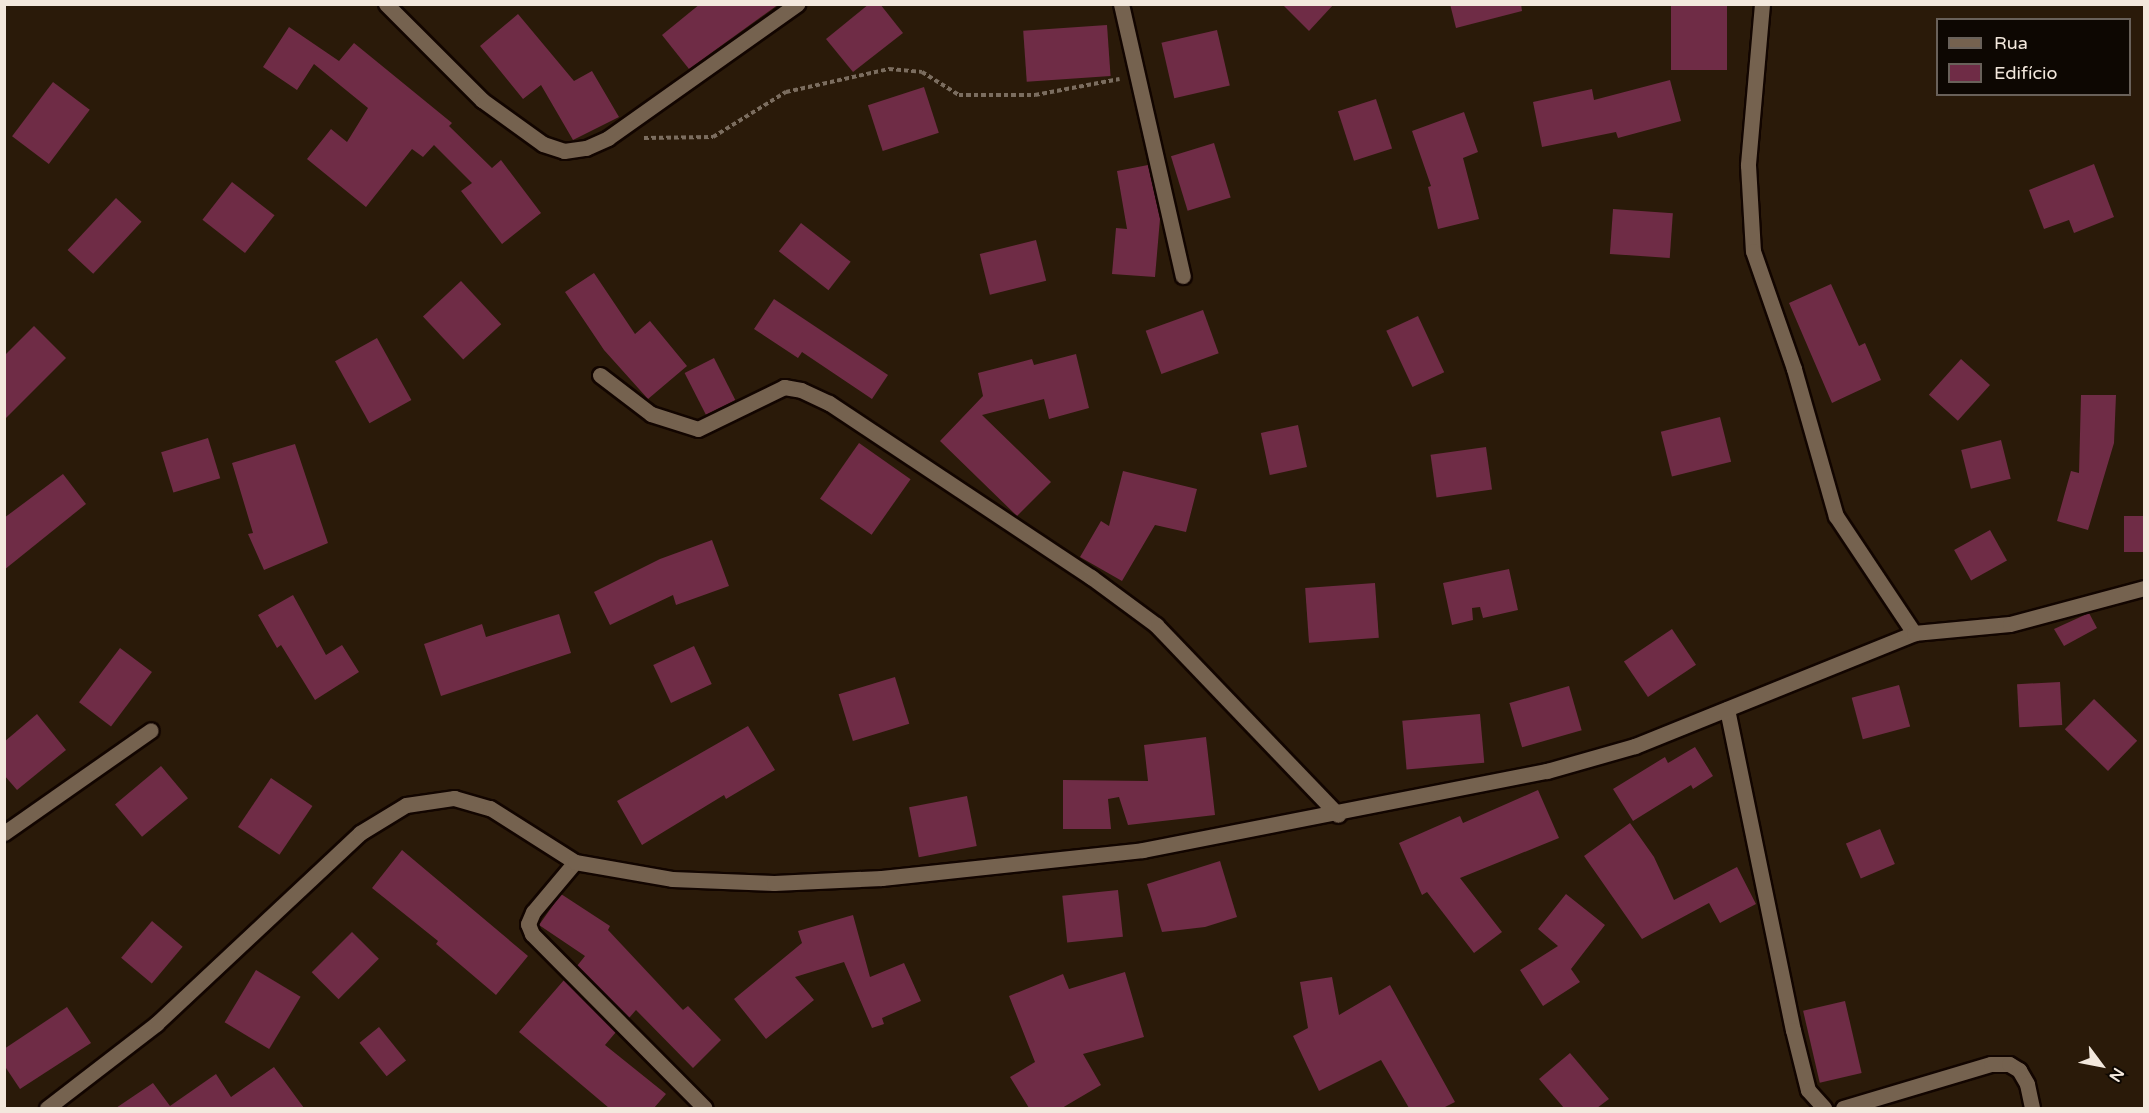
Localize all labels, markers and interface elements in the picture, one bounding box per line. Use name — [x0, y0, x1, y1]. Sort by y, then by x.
legend — [1936, 18, 2131, 96]
text: Rua — [1994, 32, 2028, 54]
text: Edifício — [1994, 62, 2057, 84]
north arrow — [2071, 1035, 2131, 1095]
text: N — [2104, 1064, 2128, 1085]

